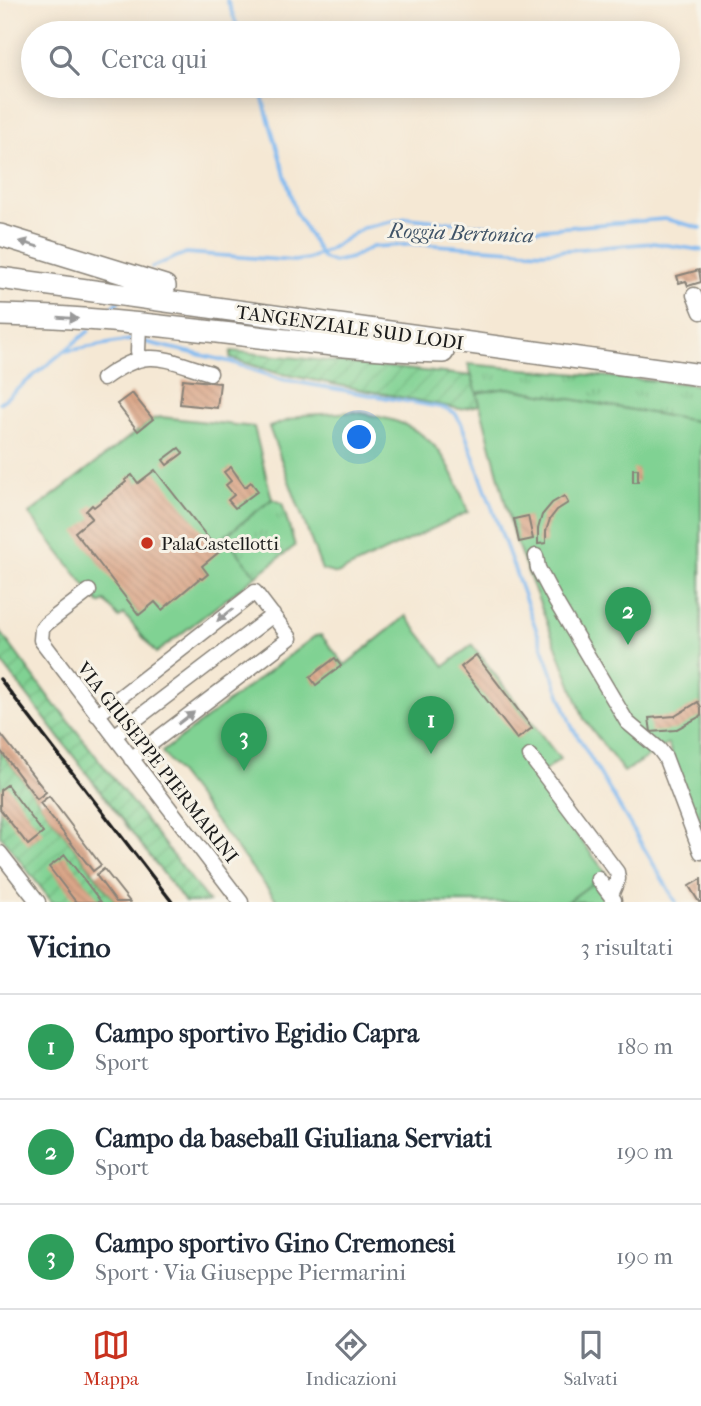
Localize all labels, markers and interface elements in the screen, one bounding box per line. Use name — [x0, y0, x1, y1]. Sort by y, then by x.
search box — [21, 21, 680, 98]
icon: search — [45, 41, 83, 79]
text: Cerca qui — [101, 44, 207, 75]
water label: Roggia Bertonica — [386, 218, 534, 248]
one-way arrow — [19, 239, 40, 249]
street label: TANGENZIALE SUD LODI — [235, 301, 465, 355]
one-way arrow — [57, 313, 79, 324]
your location — [342, 420, 376, 454]
place label: PalaCastellotti — [161, 533, 279, 555]
marker: PalaCastellotti — [139, 535, 155, 551]
pin: 2 — [605, 587, 651, 645]
one-way arrow — [217, 607, 235, 622]
street label: VIA GIUSEPPE PIERMARINI — [71, 657, 242, 867]
pin: 1 — [408, 696, 454, 754]
one-way arrow — [176, 710, 194, 725]
pin: 3 — [221, 713, 267, 771]
text: Vicino — [28, 930, 111, 965]
text: 3 risultati — [580, 934, 673, 961]
text: Campo sportivo Egidio Capra — [95, 1018, 419, 1049]
text: 1 — [47, 1033, 55, 1060]
text: 180 m — [616, 1033, 673, 1060]
text: Sport — [95, 1049, 149, 1076]
text: Campo da baseball Giuliana Serviati — [95, 1123, 492, 1154]
text: 2 — [45, 1138, 57, 1165]
text: 190 m — [616, 1138, 673, 1165]
text: Sport — [95, 1154, 149, 1181]
text: Campo sportivo Gino Cremonesi — [95, 1228, 455, 1259]
text: 3 — [46, 1243, 56, 1270]
text: 190 m — [616, 1243, 673, 1270]
text: Sport · Via Giuseppe Piermarini — [95, 1259, 406, 1286]
tab: Mappa — [83, 1326, 139, 1390]
tab: Indicazioni — [306, 1326, 397, 1390]
tab: Salvati — [564, 1326, 618, 1390]

